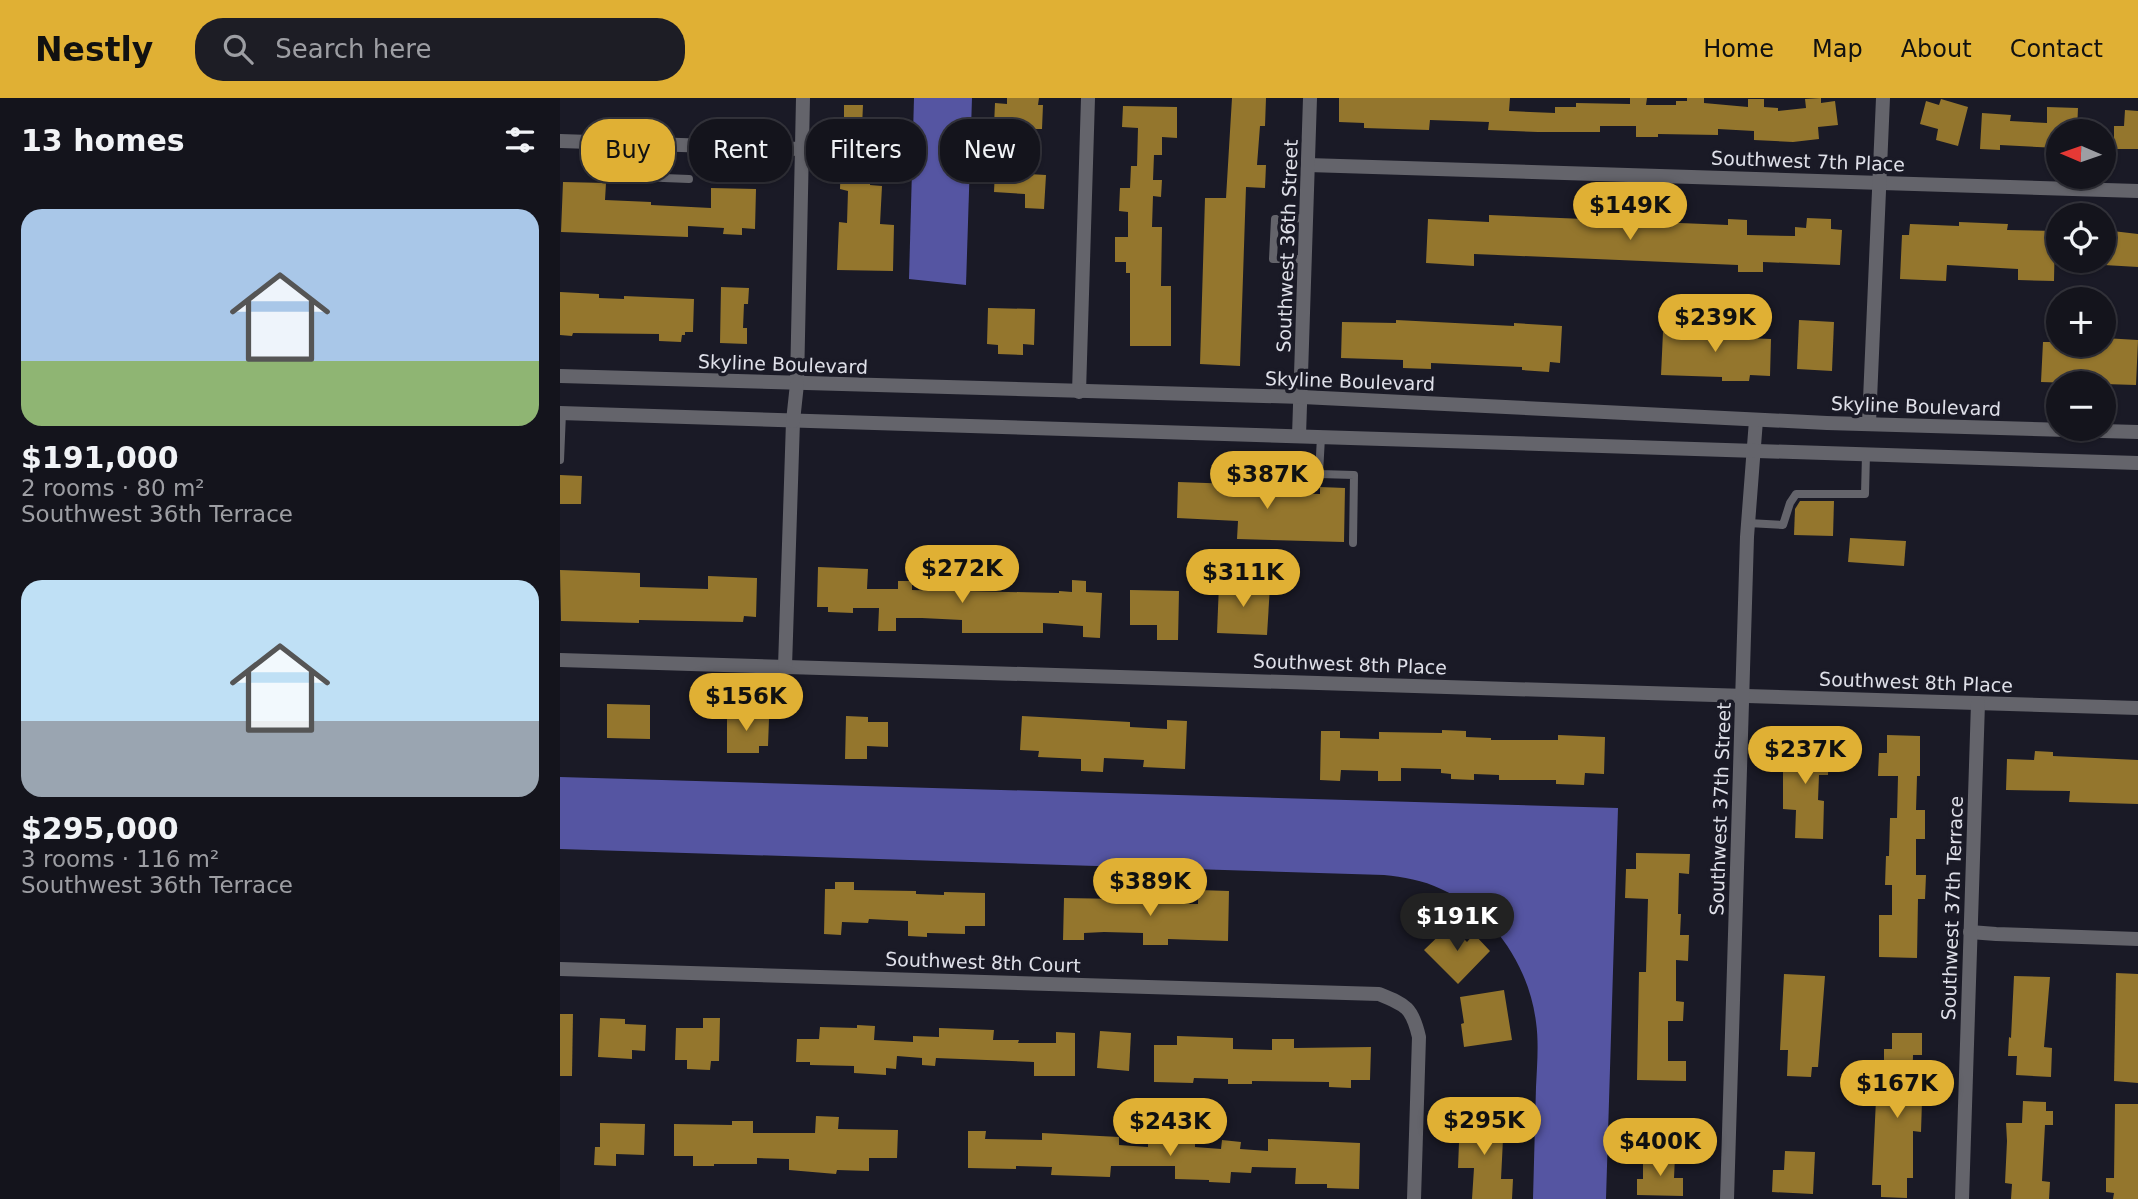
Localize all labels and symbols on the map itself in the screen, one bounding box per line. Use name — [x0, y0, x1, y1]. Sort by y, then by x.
north arrow — [2046, 119, 2116, 189]
street label: Southwest 36th Street — [1272, 139, 1302, 353]
street label: Southwest 7th Place — [1711, 147, 1905, 175]
pin: $149K — [1581, 183, 1679, 242]
pin: $239K — [1666, 294, 1764, 354]
street label: Skyline Boulevard — [698, 350, 868, 378]
street label: Skyline Boulevard — [1265, 367, 1435, 395]
street label: Skyline Boulevard — [1831, 392, 2001, 420]
pin: $387K — [1218, 452, 1316, 511]
pin: $272K — [913, 546, 1011, 605]
pin: $311K — [1194, 550, 1292, 609]
street label: Southwest 8th Place — [1253, 650, 1447, 678]
street label: Southwest 8th Place — [1819, 668, 2013, 696]
pin: $156K — [697, 674, 795, 733]
street label: Southwest 37th Street — [1705, 702, 1735, 916]
pin: $237K — [1756, 726, 1854, 786]
street label: Southwest 37th Terrace — [1937, 795, 1967, 1021]
pin: $389K — [1101, 858, 1199, 918]
pin: $191K — [1408, 894, 1506, 953]
street label: Southwest 8th Court — [885, 948, 1081, 976]
pin: $167K — [1848, 1060, 1946, 1120]
pin: $243K — [1121, 1098, 1219, 1158]
pin: $295K — [1435, 1098, 1533, 1157]
pin: $400K — [1611, 1118, 1709, 1178]

